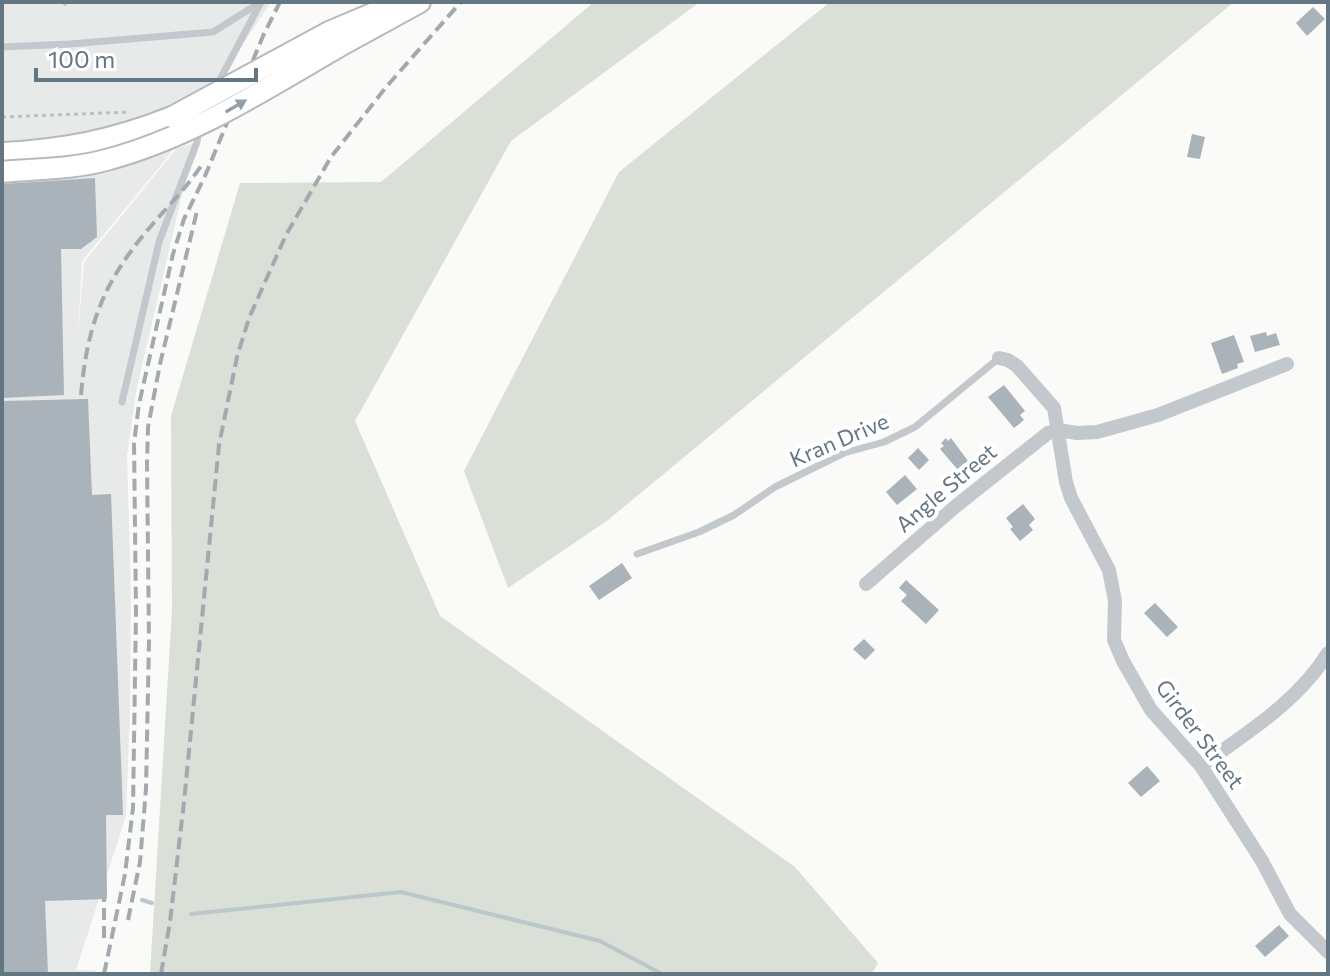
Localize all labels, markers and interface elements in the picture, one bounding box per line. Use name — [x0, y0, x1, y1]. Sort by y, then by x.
scale bar — [36, 32, 256, 82]
text: 100 m — [48, 44, 115, 73]
one-way arrow — [225, 99, 247, 113]
street label: Kran Drive — [785, 407, 892, 472]
street label: Angle Street — [890, 438, 1002, 538]
street label: Girder Street — [1151, 674, 1250, 794]

